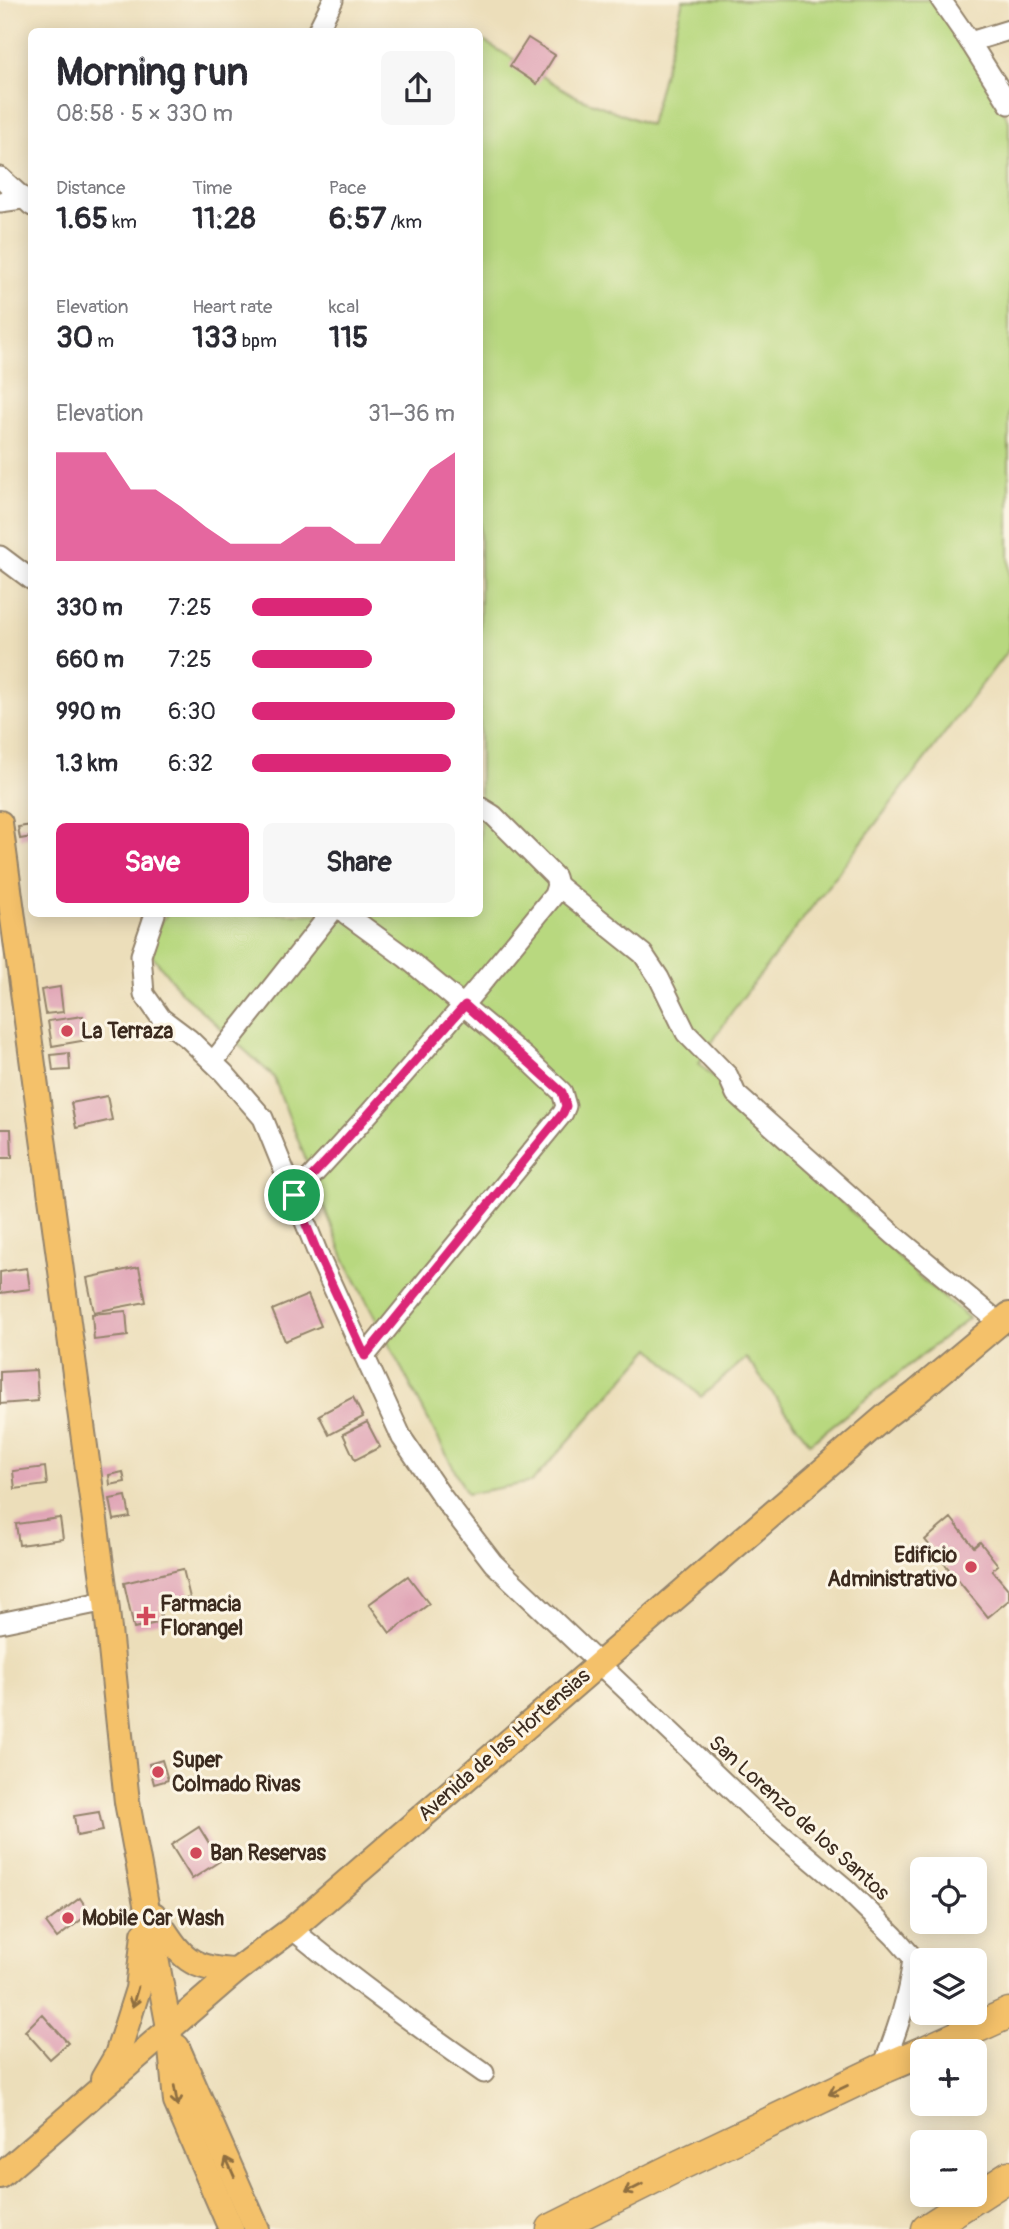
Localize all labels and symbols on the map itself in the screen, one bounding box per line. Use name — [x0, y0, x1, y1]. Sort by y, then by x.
place label: La Terraza — [81, 1018, 174, 1045]
marker: La Terraza — [59, 1023, 75, 1039]
pin — [264, 1165, 324, 1225]
place label: Edificio Administrativo — [827, 1542, 958, 1593]
marker: Edificio Administrativo — [963, 1559, 979, 1575]
place label: Farmacia Florangel — [160, 1591, 243, 1642]
marker: Farmacia Florangel — [138, 1608, 154, 1624]
street label: Avenida de las Hortensias — [412, 1662, 596, 1827]
street label: San Lorenzo de los Santos — [703, 1730, 896, 1907]
place label: Super Colmado Rivas — [172, 1747, 301, 1798]
marker: Super Colmado Rivas — [150, 1764, 166, 1780]
place label: Ban Reservas — [210, 1840, 326, 1867]
marker: Ban Reservas — [188, 1845, 204, 1861]
place label: Mobile Car Wash — [82, 1905, 224, 1932]
marker: Mobile Car Wash — [60, 1910, 76, 1926]
one-way arrow — [128, 1985, 141, 2008]
one-way arrow — [170, 2084, 183, 2107]
one-way arrow — [828, 2084, 849, 2097]
one-way arrow — [223, 2156, 236, 2178]
one-way arrow — [623, 2182, 644, 2196]

